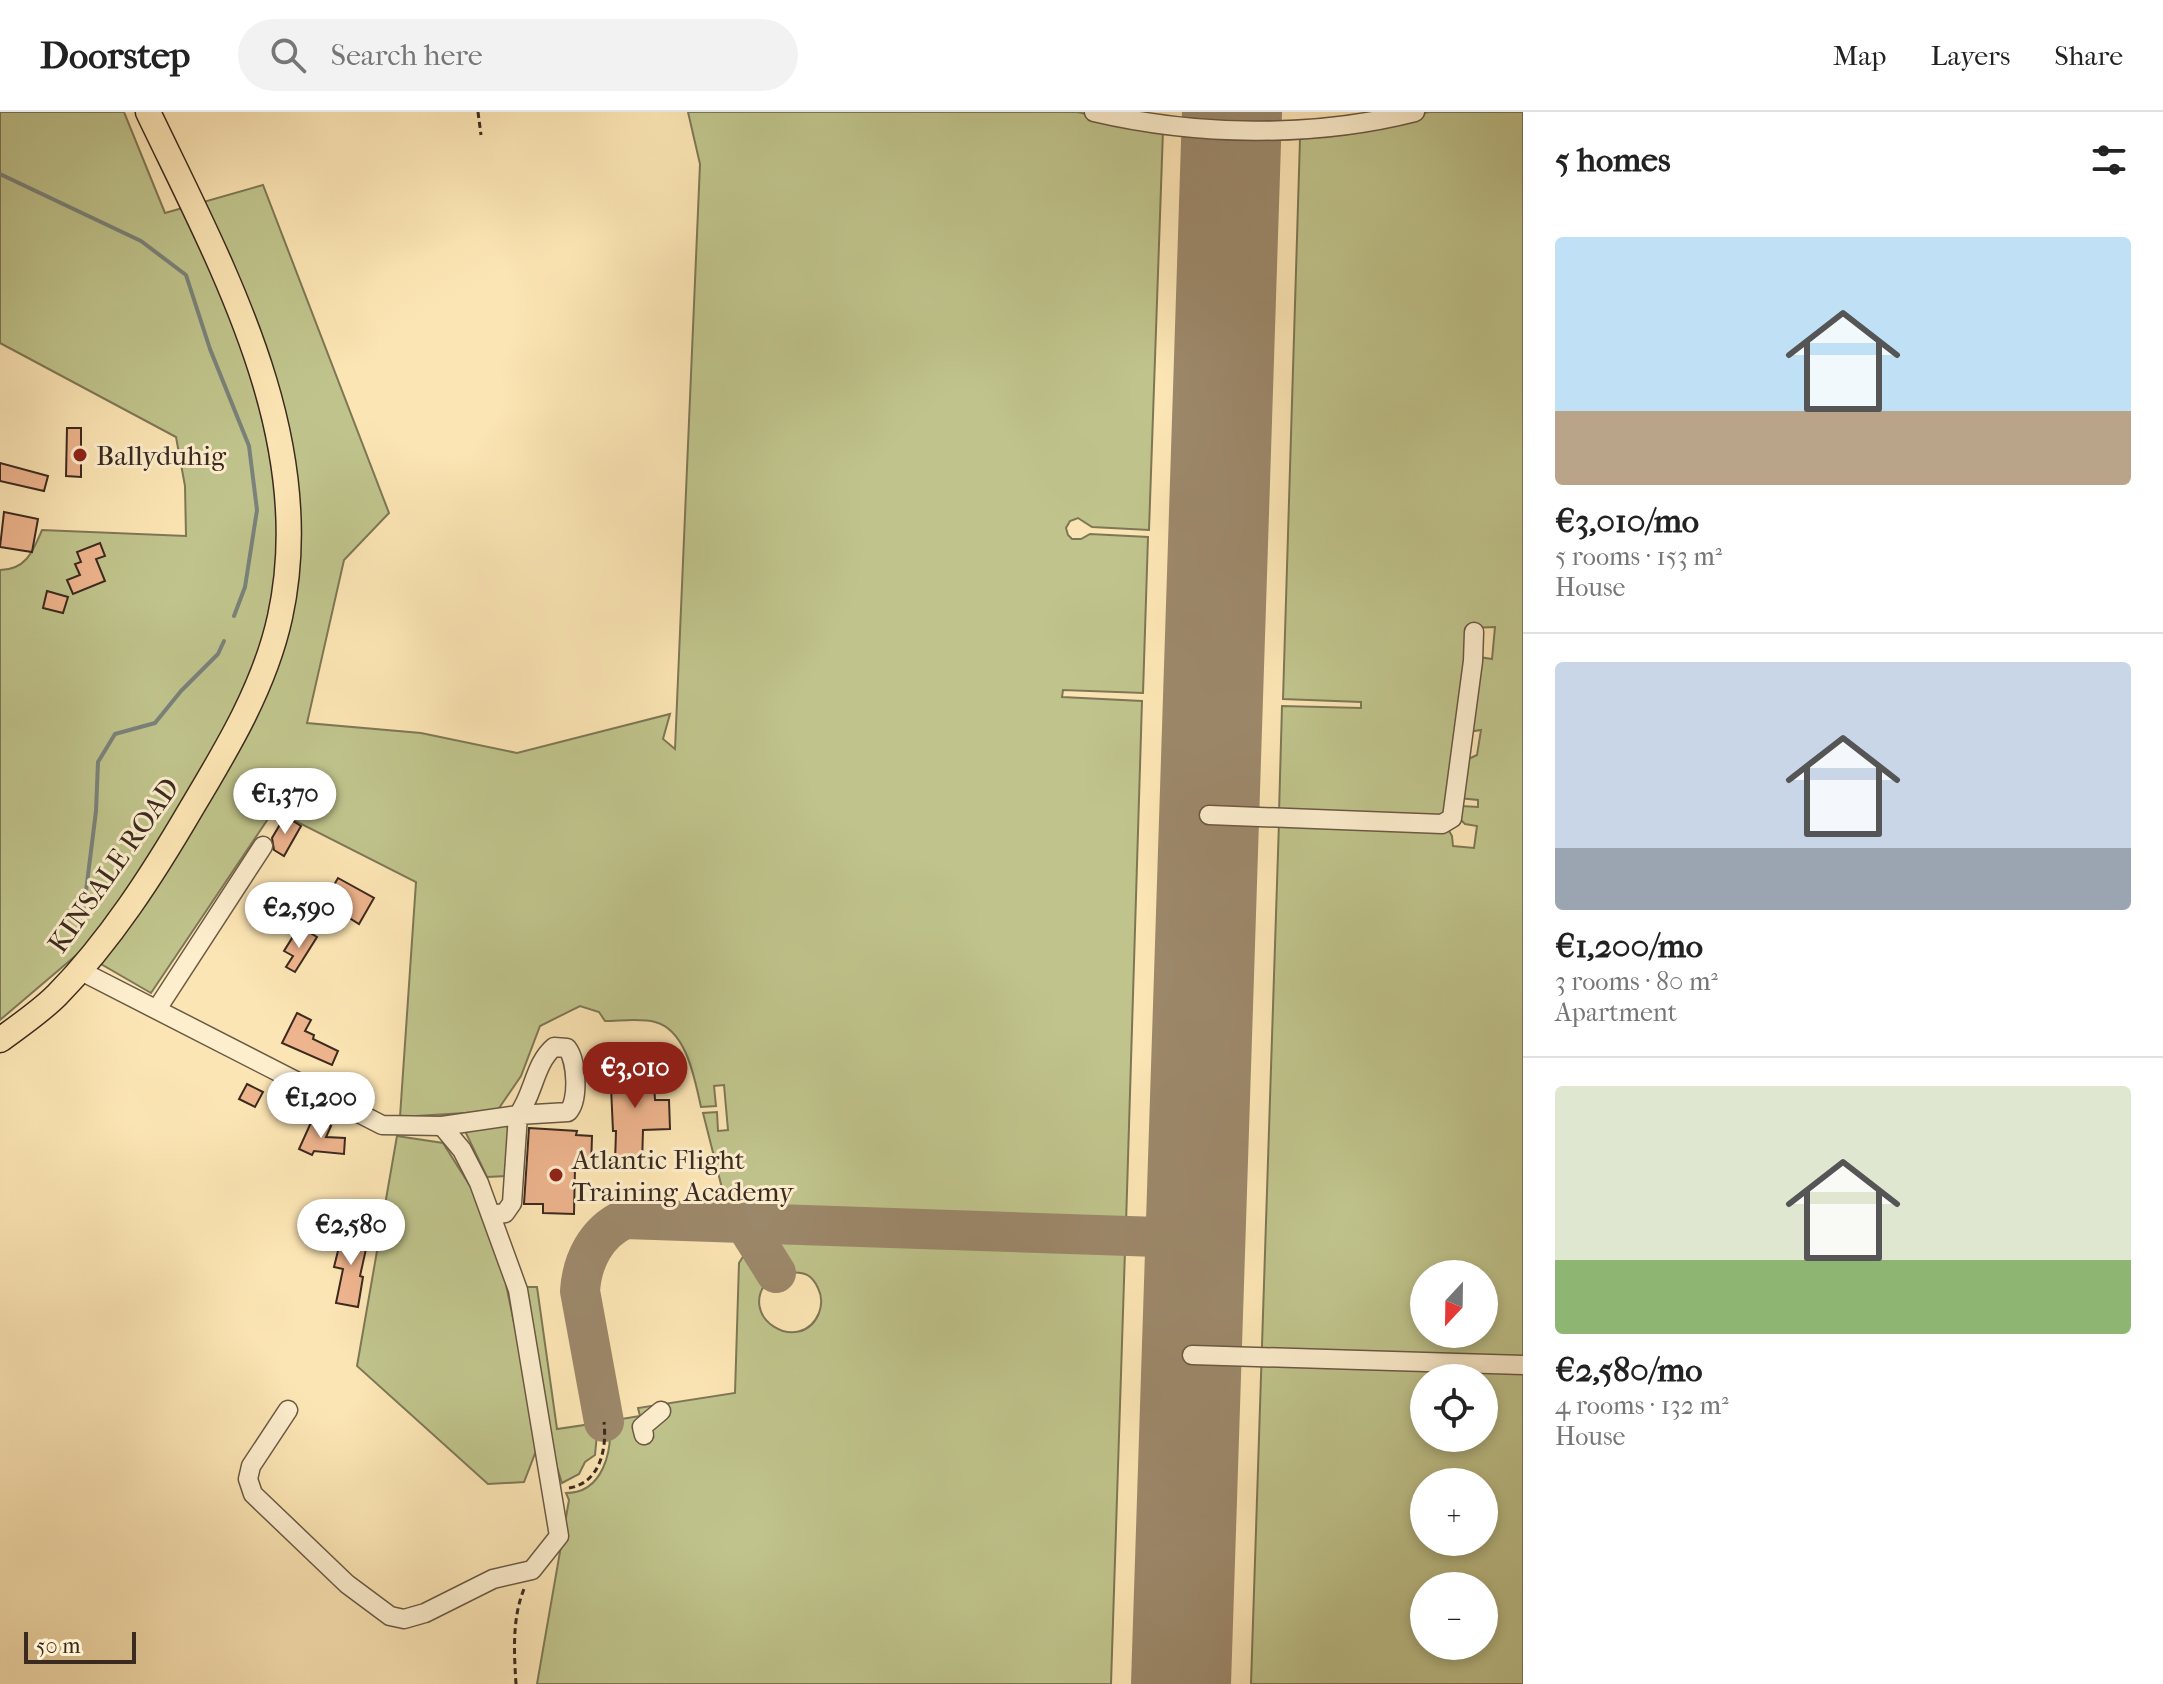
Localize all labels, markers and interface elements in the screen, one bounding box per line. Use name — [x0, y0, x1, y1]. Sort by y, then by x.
search box — [238, 19, 798, 91]
text: Doorstep — [40, 33, 190, 78]
icon: search — [266, 33, 310, 77]
text: Search here — [330, 38, 483, 73]
text: Map — [1833, 39, 1886, 72]
text: Layers — [1930, 39, 2010, 72]
text: Share — [2054, 39, 2123, 72]
icon: filters — [2087, 138, 2131, 182]
text: 5 homes — [1555, 140, 1670, 180]
icon: home — [1771, 289, 1915, 433]
place label: Ballyduhig — [96, 439, 227, 472]
marker: Ballyduhig — [71, 446, 89, 464]
text: €3,010/mo — [1555, 501, 1699, 541]
text: 5 rooms · 153 m² — [1555, 541, 1722, 572]
text: House — [1555, 572, 1625, 603]
icon: home — [1771, 714, 1915, 858]
pin: €1,370 — [220, 768, 350, 836]
street label: KINSALE ROAD — [41, 772, 186, 959]
text: €1,370 — [251, 778, 319, 809]
pin: €2,590 — [234, 882, 364, 950]
text: €2,590 — [263, 892, 335, 923]
text: €1,200/mo — [1555, 926, 1703, 966]
text: 3 rooms · 80 m² — [1555, 966, 1718, 997]
text: Apartment — [1555, 997, 1677, 1028]
pin: €3,010 — [570, 1042, 700, 1110]
text: €3,010 — [600, 1052, 670, 1083]
pin: €1,200 — [256, 1072, 386, 1140]
text: €1,200 — [285, 1082, 357, 1113]
icon: home — [1771, 1138, 1915, 1282]
place label: Atlantic Flight Training Academy — [571, 1143, 795, 1208]
marker: Atlantic Flight Training Academy — [547, 1166, 565, 1184]
pin: €2,580 — [286, 1199, 416, 1267]
text: €2,580 — [315, 1209, 387, 1240]
north arrow — [1410, 1260, 1498, 1348]
map controls — [1410, 1260, 1498, 1660]
text: €2,580/mo — [1555, 1350, 1703, 1390]
button: locate — [1410, 1364, 1498, 1452]
text: 4 rooms · 132 m² — [1555, 1390, 1729, 1421]
text: House — [1555, 1421, 1625, 1452]
button: + — [1410, 1468, 1498, 1556]
button: − — [1410, 1572, 1498, 1660]
scale bar — [24, 1628, 136, 1664]
text: 50 m — [36, 1633, 81, 1659]

